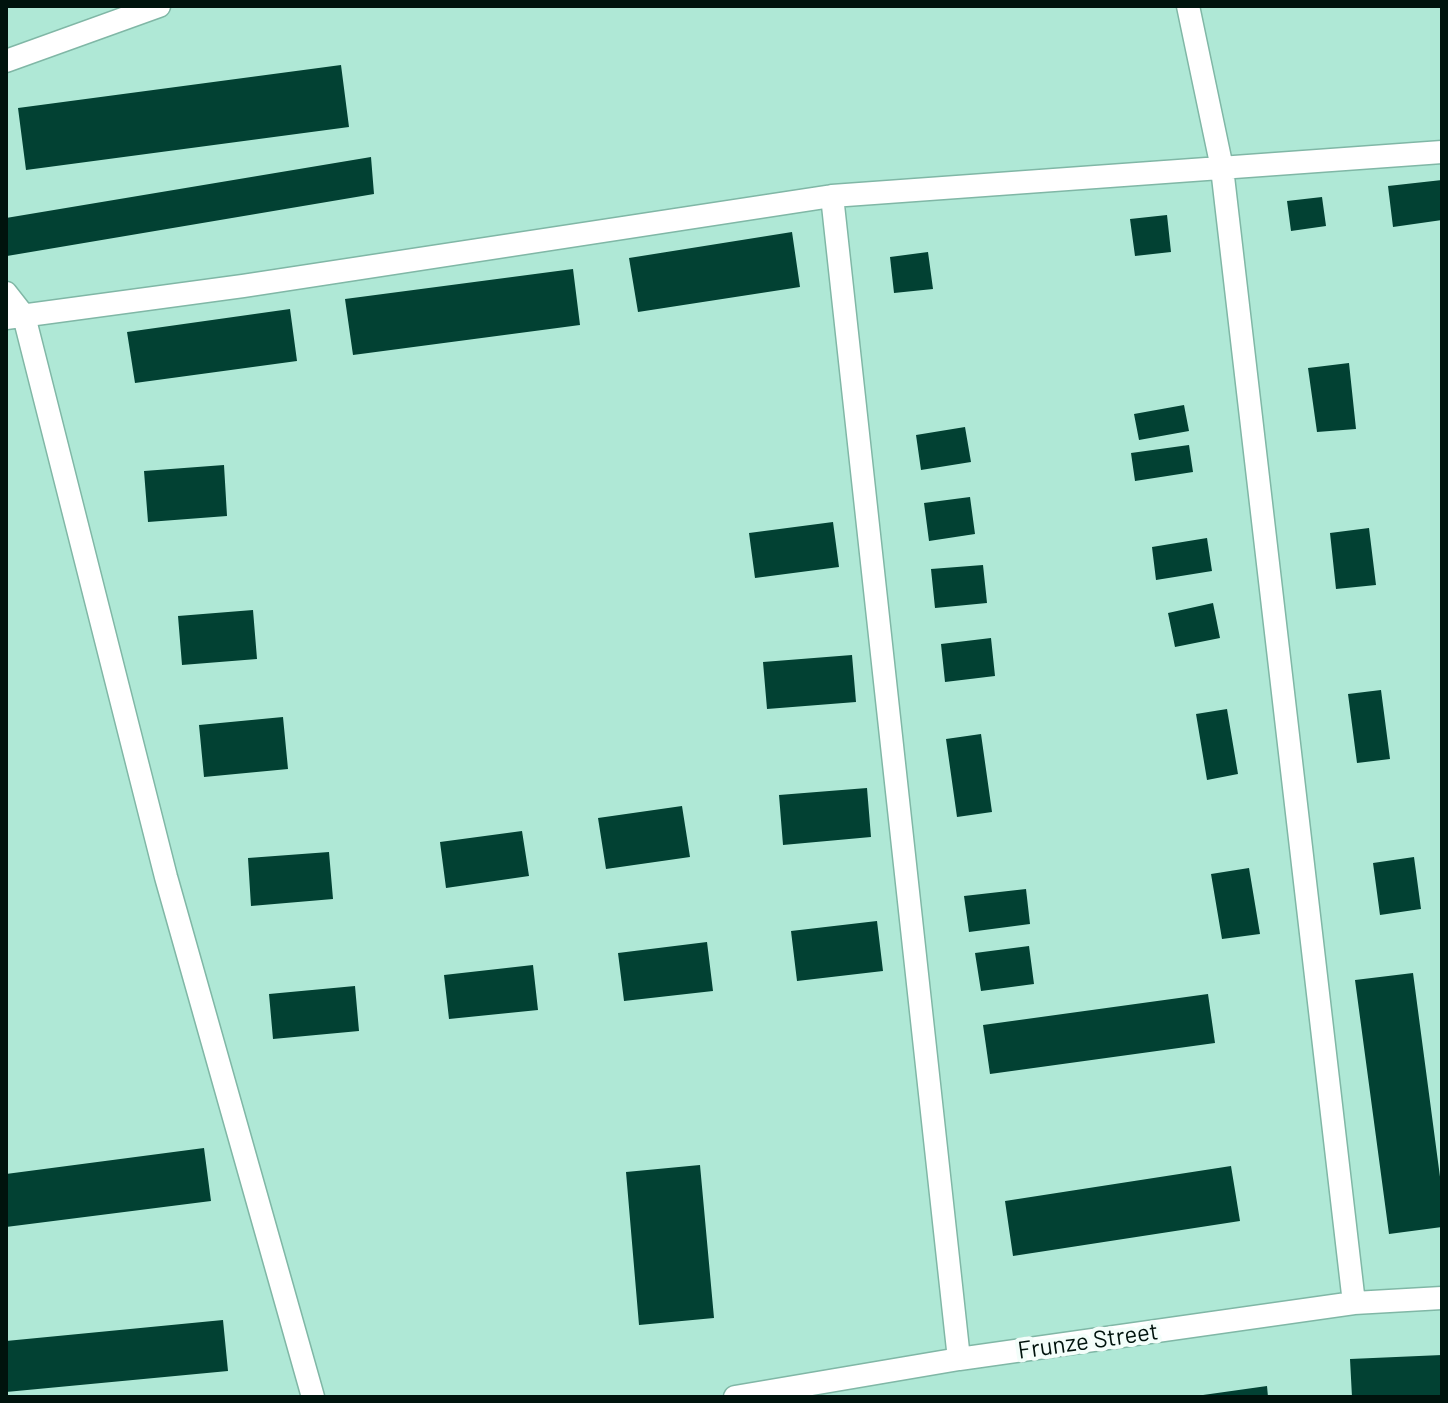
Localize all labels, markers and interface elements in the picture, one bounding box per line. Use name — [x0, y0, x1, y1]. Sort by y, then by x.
street label: Frunze Street — [1016, 1317, 1160, 1365]

